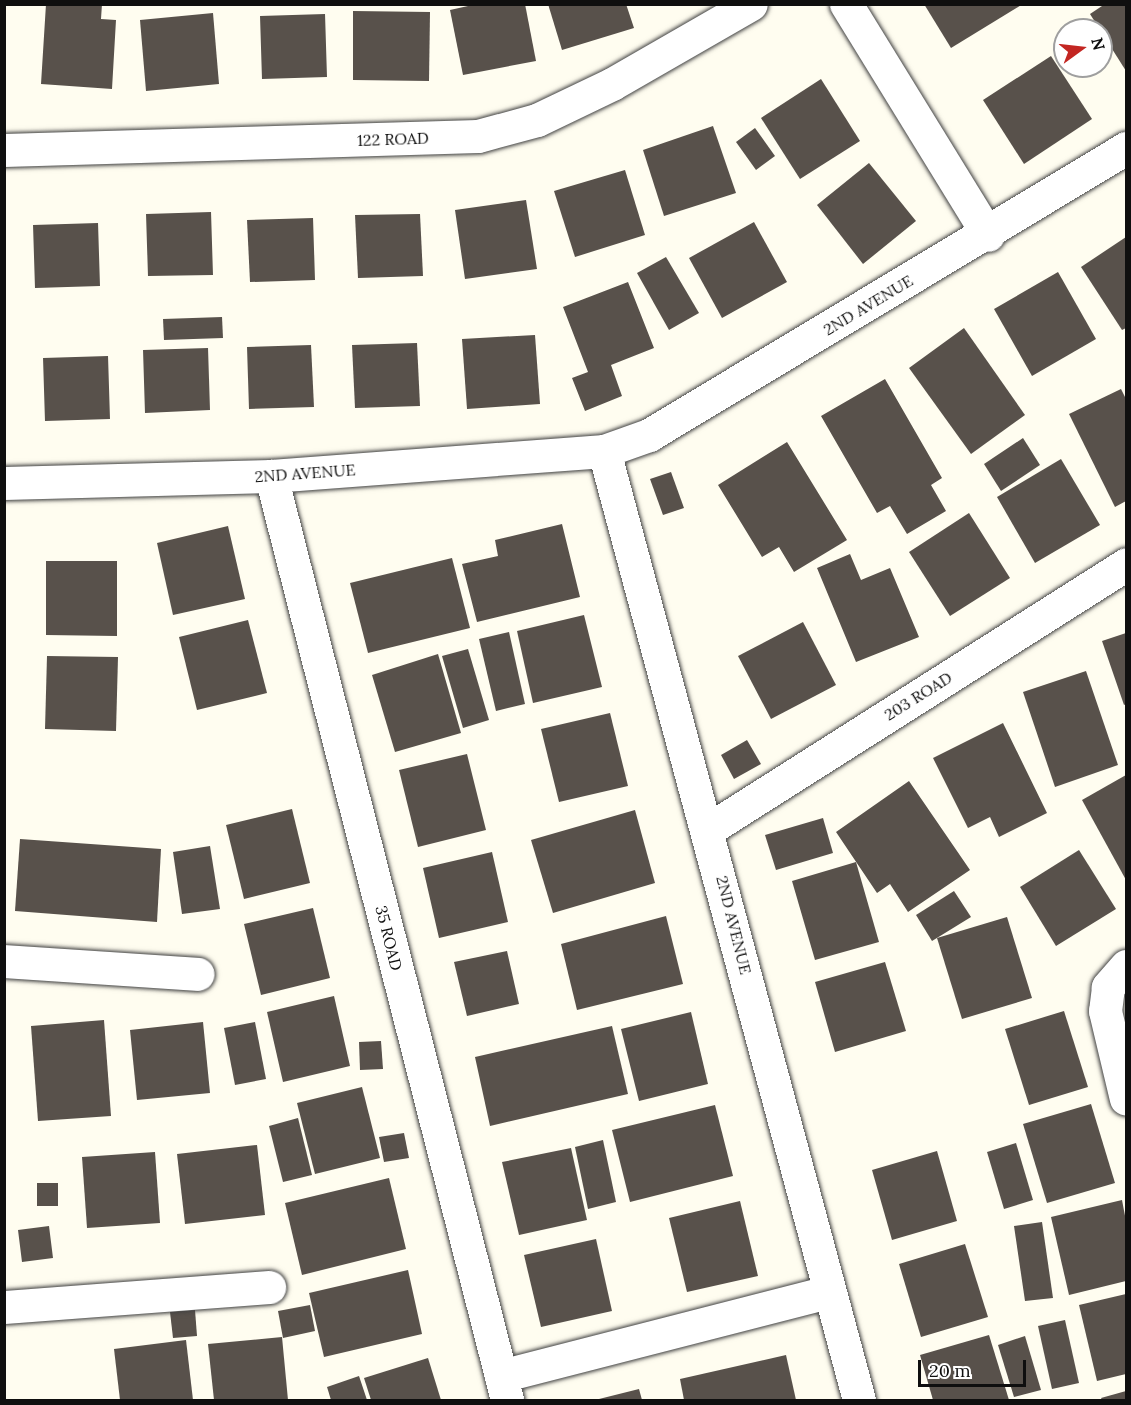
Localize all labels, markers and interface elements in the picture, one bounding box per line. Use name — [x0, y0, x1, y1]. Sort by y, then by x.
north arrow — [1053, 18, 1113, 78]
text: N — [1087, 35, 1110, 52]
street label: 122 ROAD — [357, 128, 429, 150]
street label: 2ND AVENUE — [820, 271, 916, 339]
street label: 2ND AVENUE — [254, 460, 356, 486]
street label: 203 ROAD — [881, 668, 955, 724]
street label: 2ND AVENUE — [712, 874, 756, 976]
street label: 35 ROAD — [372, 904, 406, 972]
scale bar — [921, 1348, 1029, 1386]
text: 20 m — [929, 1359, 971, 1382]

